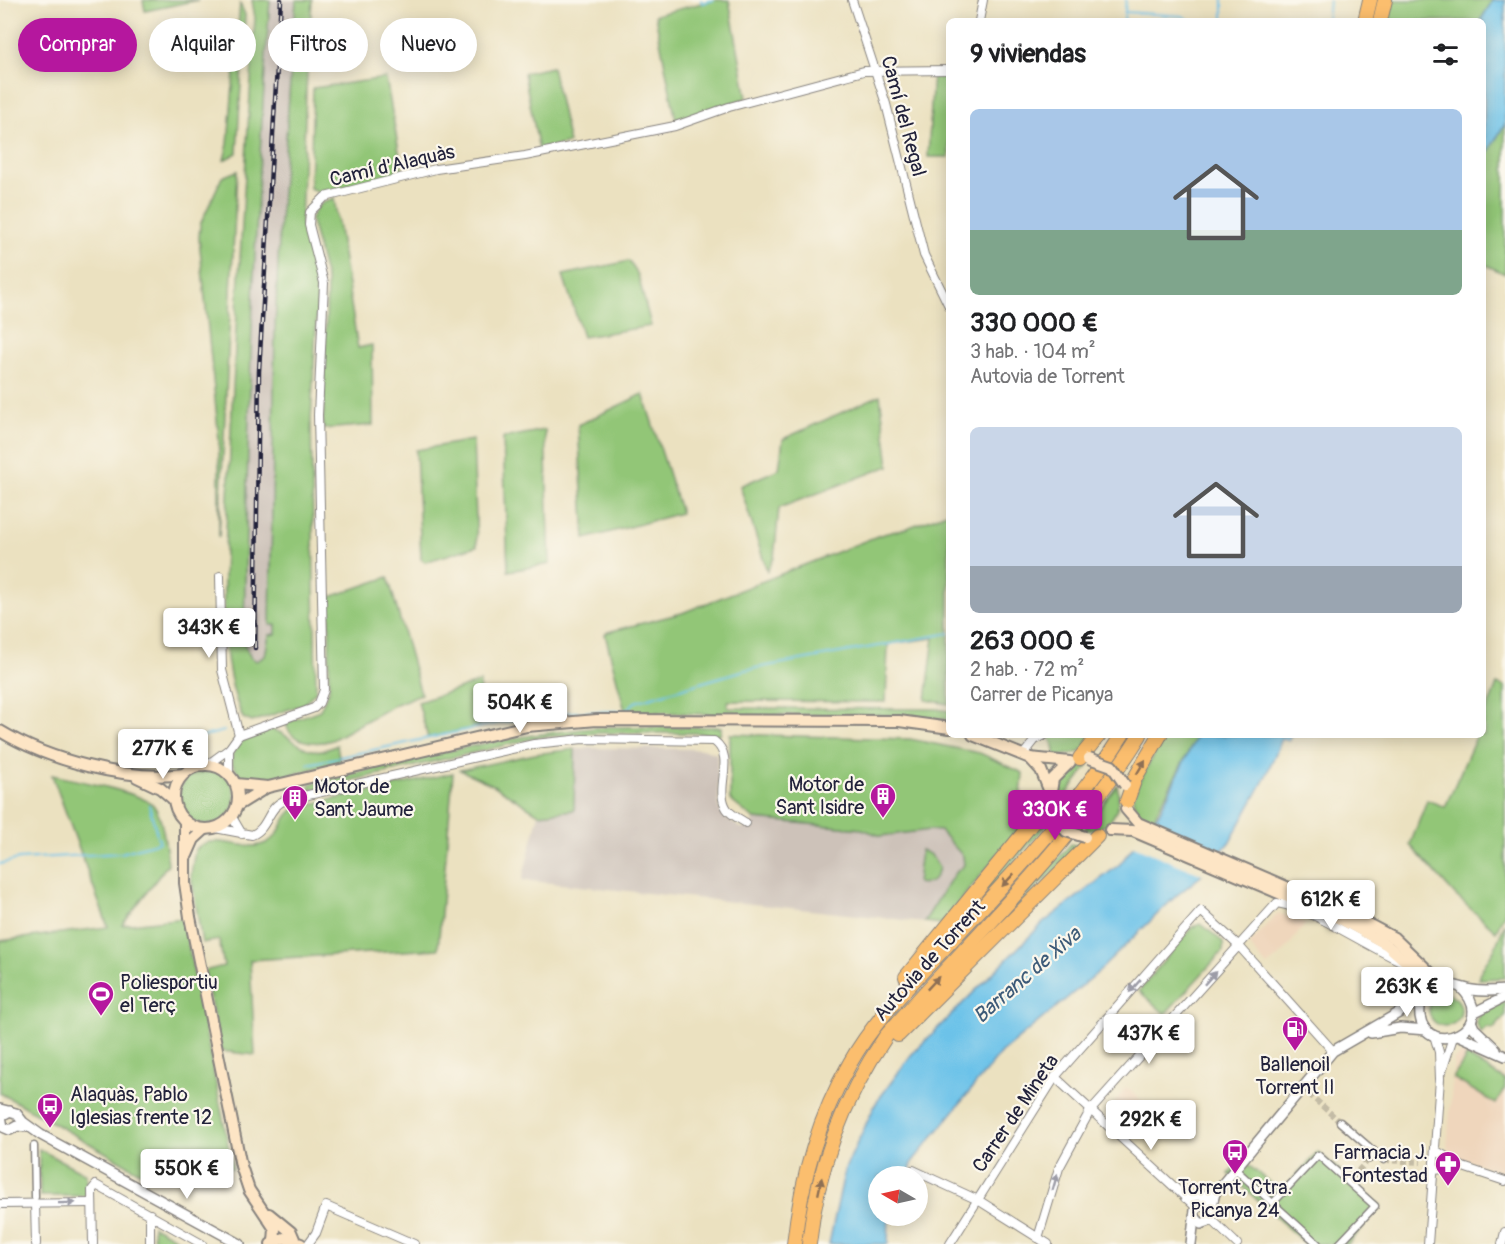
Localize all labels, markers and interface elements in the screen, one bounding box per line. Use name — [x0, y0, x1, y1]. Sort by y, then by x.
chip: Comprar — [18, 18, 137, 72]
chip: Alquilar — [149, 18, 256, 72]
chip: Filtros — [268, 18, 368, 72]
chip: Nuevo — [380, 18, 477, 72]
text: 9 viviendas — [970, 38, 1086, 70]
icon: filters — [1429, 38, 1462, 71]
street label: Camí del Regal — [875, 53, 932, 179]
street label: Camí d'Alaquàs — [327, 139, 457, 192]
icon: home — [1162, 148, 1270, 256]
text: 330 000 € — [970, 307, 1099, 339]
text: 3 hab. · 104 m² — [970, 339, 1096, 364]
text: Autovia de Torrent — [970, 364, 1125, 389]
icon: home — [1162, 466, 1270, 574]
pin: 343K € — [160, 608, 258, 659]
text: 343K € — [177, 615, 241, 640]
text: 263 000 € — [970, 625, 1096, 657]
text: 2 hab. · 72 m² — [970, 657, 1084, 682]
text: Carrer de Picanya — [970, 682, 1113, 707]
pin: 504K € — [471, 683, 569, 734]
text: 504K € — [487, 690, 553, 715]
pin: 277K € — [114, 729, 212, 780]
text: 277K € — [132, 736, 194, 761]
one-way arrow — [1136, 759, 1147, 775]
place label: Motor de Sant Isidre — [776, 772, 864, 820]
place label: Motor de Sant Jaume — [314, 774, 414, 822]
building icon: Motor de Sant Isidre — [868, 781, 898, 819]
building icon: Motor de Sant Jaume — [280, 783, 310, 821]
pin: 330K € — [1006, 790, 1104, 841]
text: 330K € — [1022, 797, 1088, 822]
one-way arrow — [1001, 872, 1015, 887]
pin: 612K € — [1282, 880, 1380, 931]
text: 612K € — [1301, 887, 1361, 912]
street label: Autovia de Torrent — [868, 894, 991, 1026]
water label: Barranc de Xiva — [968, 920, 1088, 1029]
pin: 263K € — [1358, 967, 1456, 1018]
place label: Poliesportiu el Terç — [120, 970, 218, 1018]
one-way arrow — [1203, 971, 1217, 986]
text: 263K € — [1375, 974, 1439, 999]
one-way arrow — [926, 976, 939, 991]
one-way arrow — [1129, 978, 1142, 993]
sports icon: Poliesportiu el Terç — [86, 979, 116, 1017]
pin: 437K € — [1100, 1014, 1198, 1065]
fuel station icon: Ballenoil Torrent II — [1280, 1014, 1310, 1052]
text: 437K € — [1118, 1021, 1180, 1046]
street label: Carrer de Mineta — [967, 1049, 1064, 1177]
place label: Ballenoil Torrent II — [1255, 1052, 1335, 1100]
place label: Alaquàs, Pablo Iglesias frente 12 — [70, 1082, 212, 1130]
bus stop icon: Alaquàs, Pablo Iglesias frente 12 — [35, 1091, 65, 1129]
pin: 292K € — [1102, 1100, 1200, 1151]
text: 292K € — [1120, 1107, 1182, 1132]
bus stop icon: Torrent, Ctra. Picanya 24 — [1220, 1137, 1250, 1175]
place label: Farmacia J. Fontestad — [1333, 1140, 1428, 1188]
pin: 550K € — [138, 1149, 236, 1200]
pharmacy icon: Farmacia J. Fontestad — [1433, 1149, 1463, 1187]
text: 550K € — [155, 1156, 219, 1181]
north arrow — [868, 1166, 928, 1226]
map controls — [868, 1166, 928, 1226]
one-way arrow — [1051, 1173, 1060, 1191]
place label: Torrent, Ctra. Picanya 24 — [1178, 1175, 1292, 1223]
one-way arrow — [816, 1177, 825, 1196]
one-way arrow — [58, 1198, 77, 1208]

